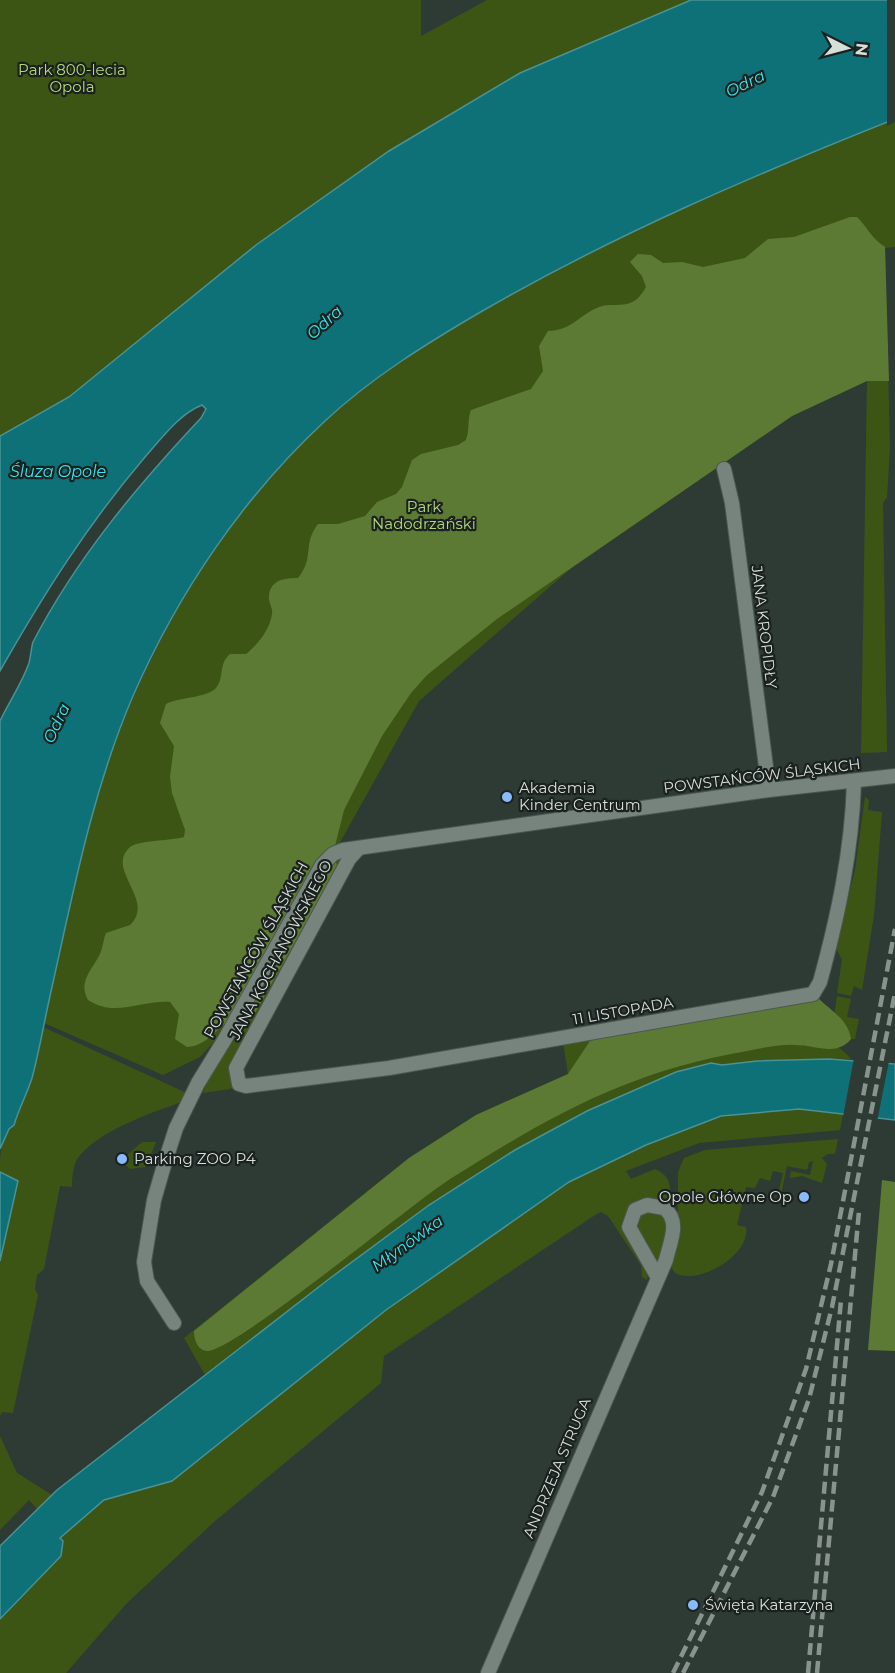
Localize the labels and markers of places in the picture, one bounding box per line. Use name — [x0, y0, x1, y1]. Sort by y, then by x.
place label: Akademia Kinder Centrum — [519, 778, 641, 814]
marker: Akademia Kinder Centrum — [500, 790, 514, 804]
place label: Parking ZOO P4 — [134, 1149, 256, 1168]
marker: Parking ZOO P4 — [115, 1152, 129, 1166]
place label: Opole Główne Op — [659, 1187, 792, 1206]
marker: Opole Główne Op — [797, 1190, 811, 1204]
place label: Święta Katarzyna — [705, 1595, 833, 1614]
marker: Święta Katarzyna — [686, 1598, 700, 1612]

